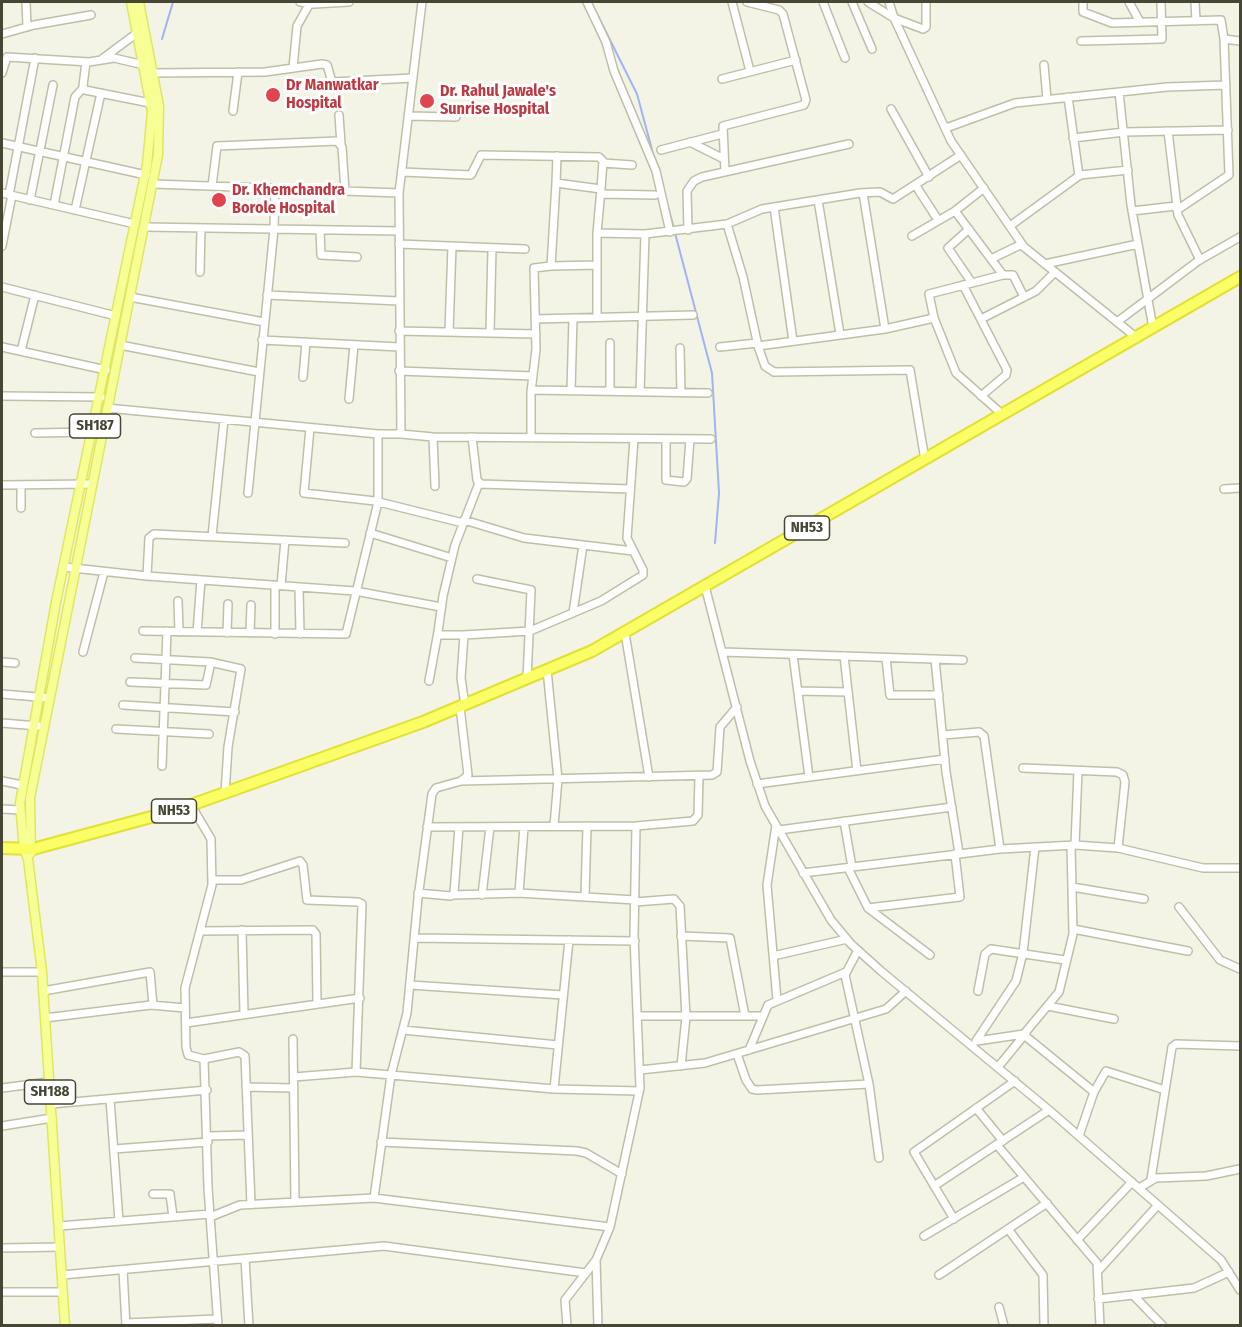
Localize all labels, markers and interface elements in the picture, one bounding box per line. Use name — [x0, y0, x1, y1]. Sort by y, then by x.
place label: Dr Manwatkar Hospital — [286, 76, 379, 114]
place label: Dr. Rahul Jawale's Sunrise Hospital — [440, 82, 556, 120]
marker: Dr Manwatkar Hospital — [264, 86, 282, 104]
marker: Dr. Rahul Jawale's Sunrise Hospital — [418, 92, 436, 110]
place label: Dr. Khemchandra Borole Hospital — [232, 181, 345, 219]
marker: Dr. Khemchandra Borole Hospital — [210, 191, 228, 209]
road number: SH187 — [70, 414, 121, 438]
road number: NH53 — [784, 516, 830, 540]
road number: NH53 — [152, 799, 196, 823]
road number: SH188 — [25, 1080, 76, 1104]

